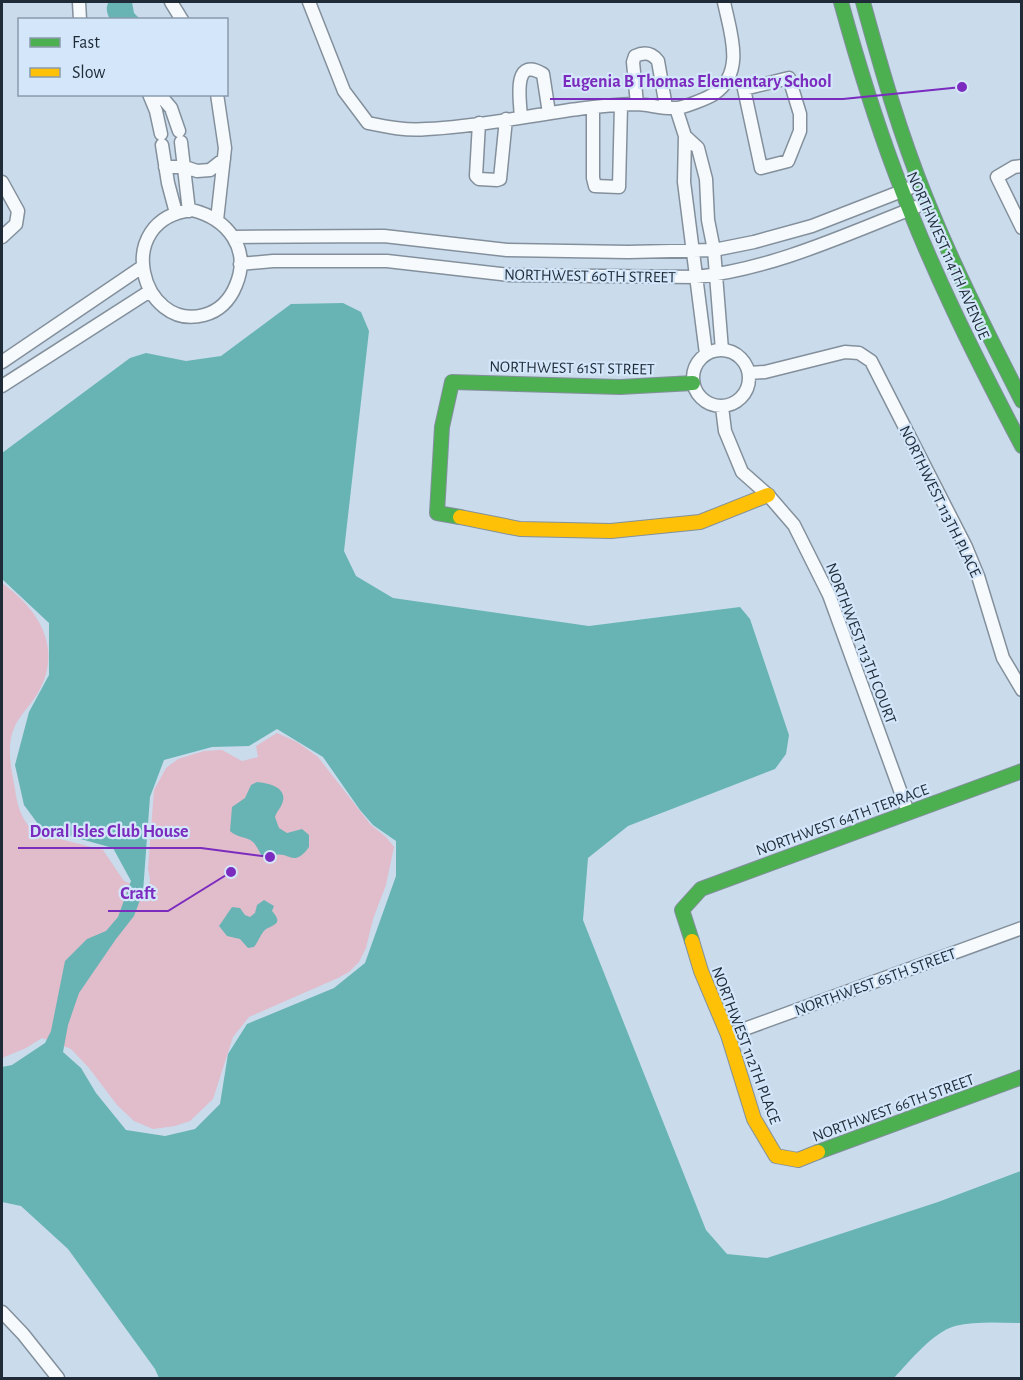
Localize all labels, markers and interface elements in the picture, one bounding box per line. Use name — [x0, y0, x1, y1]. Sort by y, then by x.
legend — [18, 18, 228, 96]
text: Fast — [72, 34, 100, 52]
callout: Eugenia B Thomas Elementary School — [550, 63, 843, 99]
text: Slow — [72, 64, 105, 82]
text: Eugenia B Thomas Elementary School — [562, 73, 832, 91]
street label: NORTHWEST 114TH AVENUE — [904, 169, 992, 342]
street label: NORTHWEST 60TH STREET — [504, 266, 676, 286]
street label: NORTHWEST 61ST STREET — [489, 359, 655, 377]
street label: NORTHWEST 113TH PLACE — [896, 423, 984, 580]
street label: NORTHWEST 113TH COURT — [823, 561, 899, 726]
street label: NORTHWEST 64TH TERRACE — [754, 781, 931, 859]
callout: Doral Isles Club House — [18, 812, 201, 848]
text: Doral Isles Club House — [29, 823, 189, 841]
callout: Craft — [108, 875, 168, 911]
text: Craft — [120, 885, 156, 903]
street label: NORTHWEST 65TH STREET — [793, 945, 958, 1019]
street label: NORTHWEST 112TH PLACE — [709, 964, 784, 1127]
street label: NORTHWEST 66TH STREET — [810, 1071, 977, 1145]

